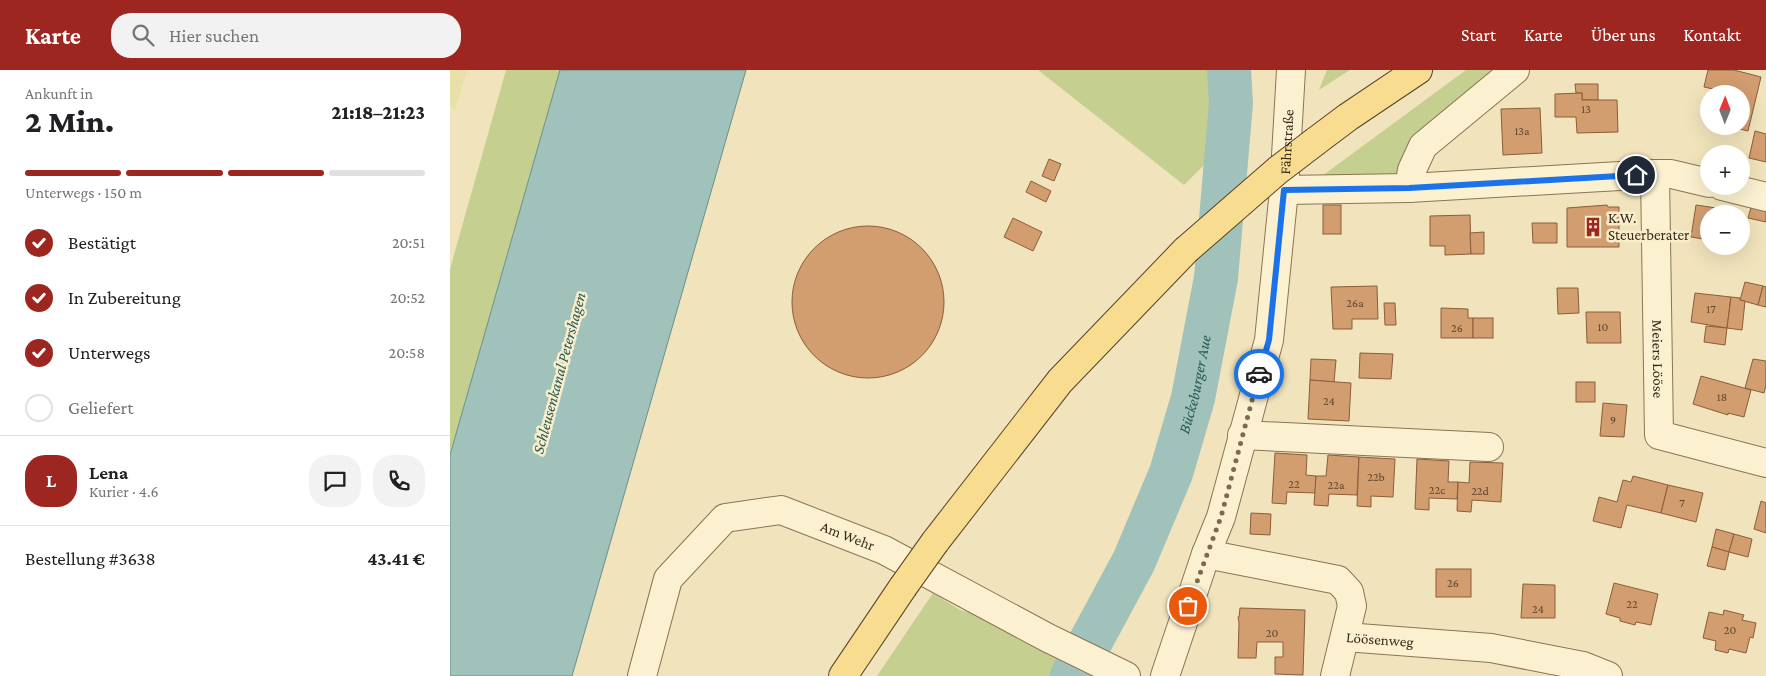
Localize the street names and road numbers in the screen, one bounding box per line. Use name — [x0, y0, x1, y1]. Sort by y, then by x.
street label: Fährstraße — [1277, 108, 1297, 175]
street label: Meiers Lööse — [1649, 320, 1666, 399]
street label: Am Wehr — [818, 518, 878, 554]
street label: Löösenweg — [1346, 629, 1414, 651]

